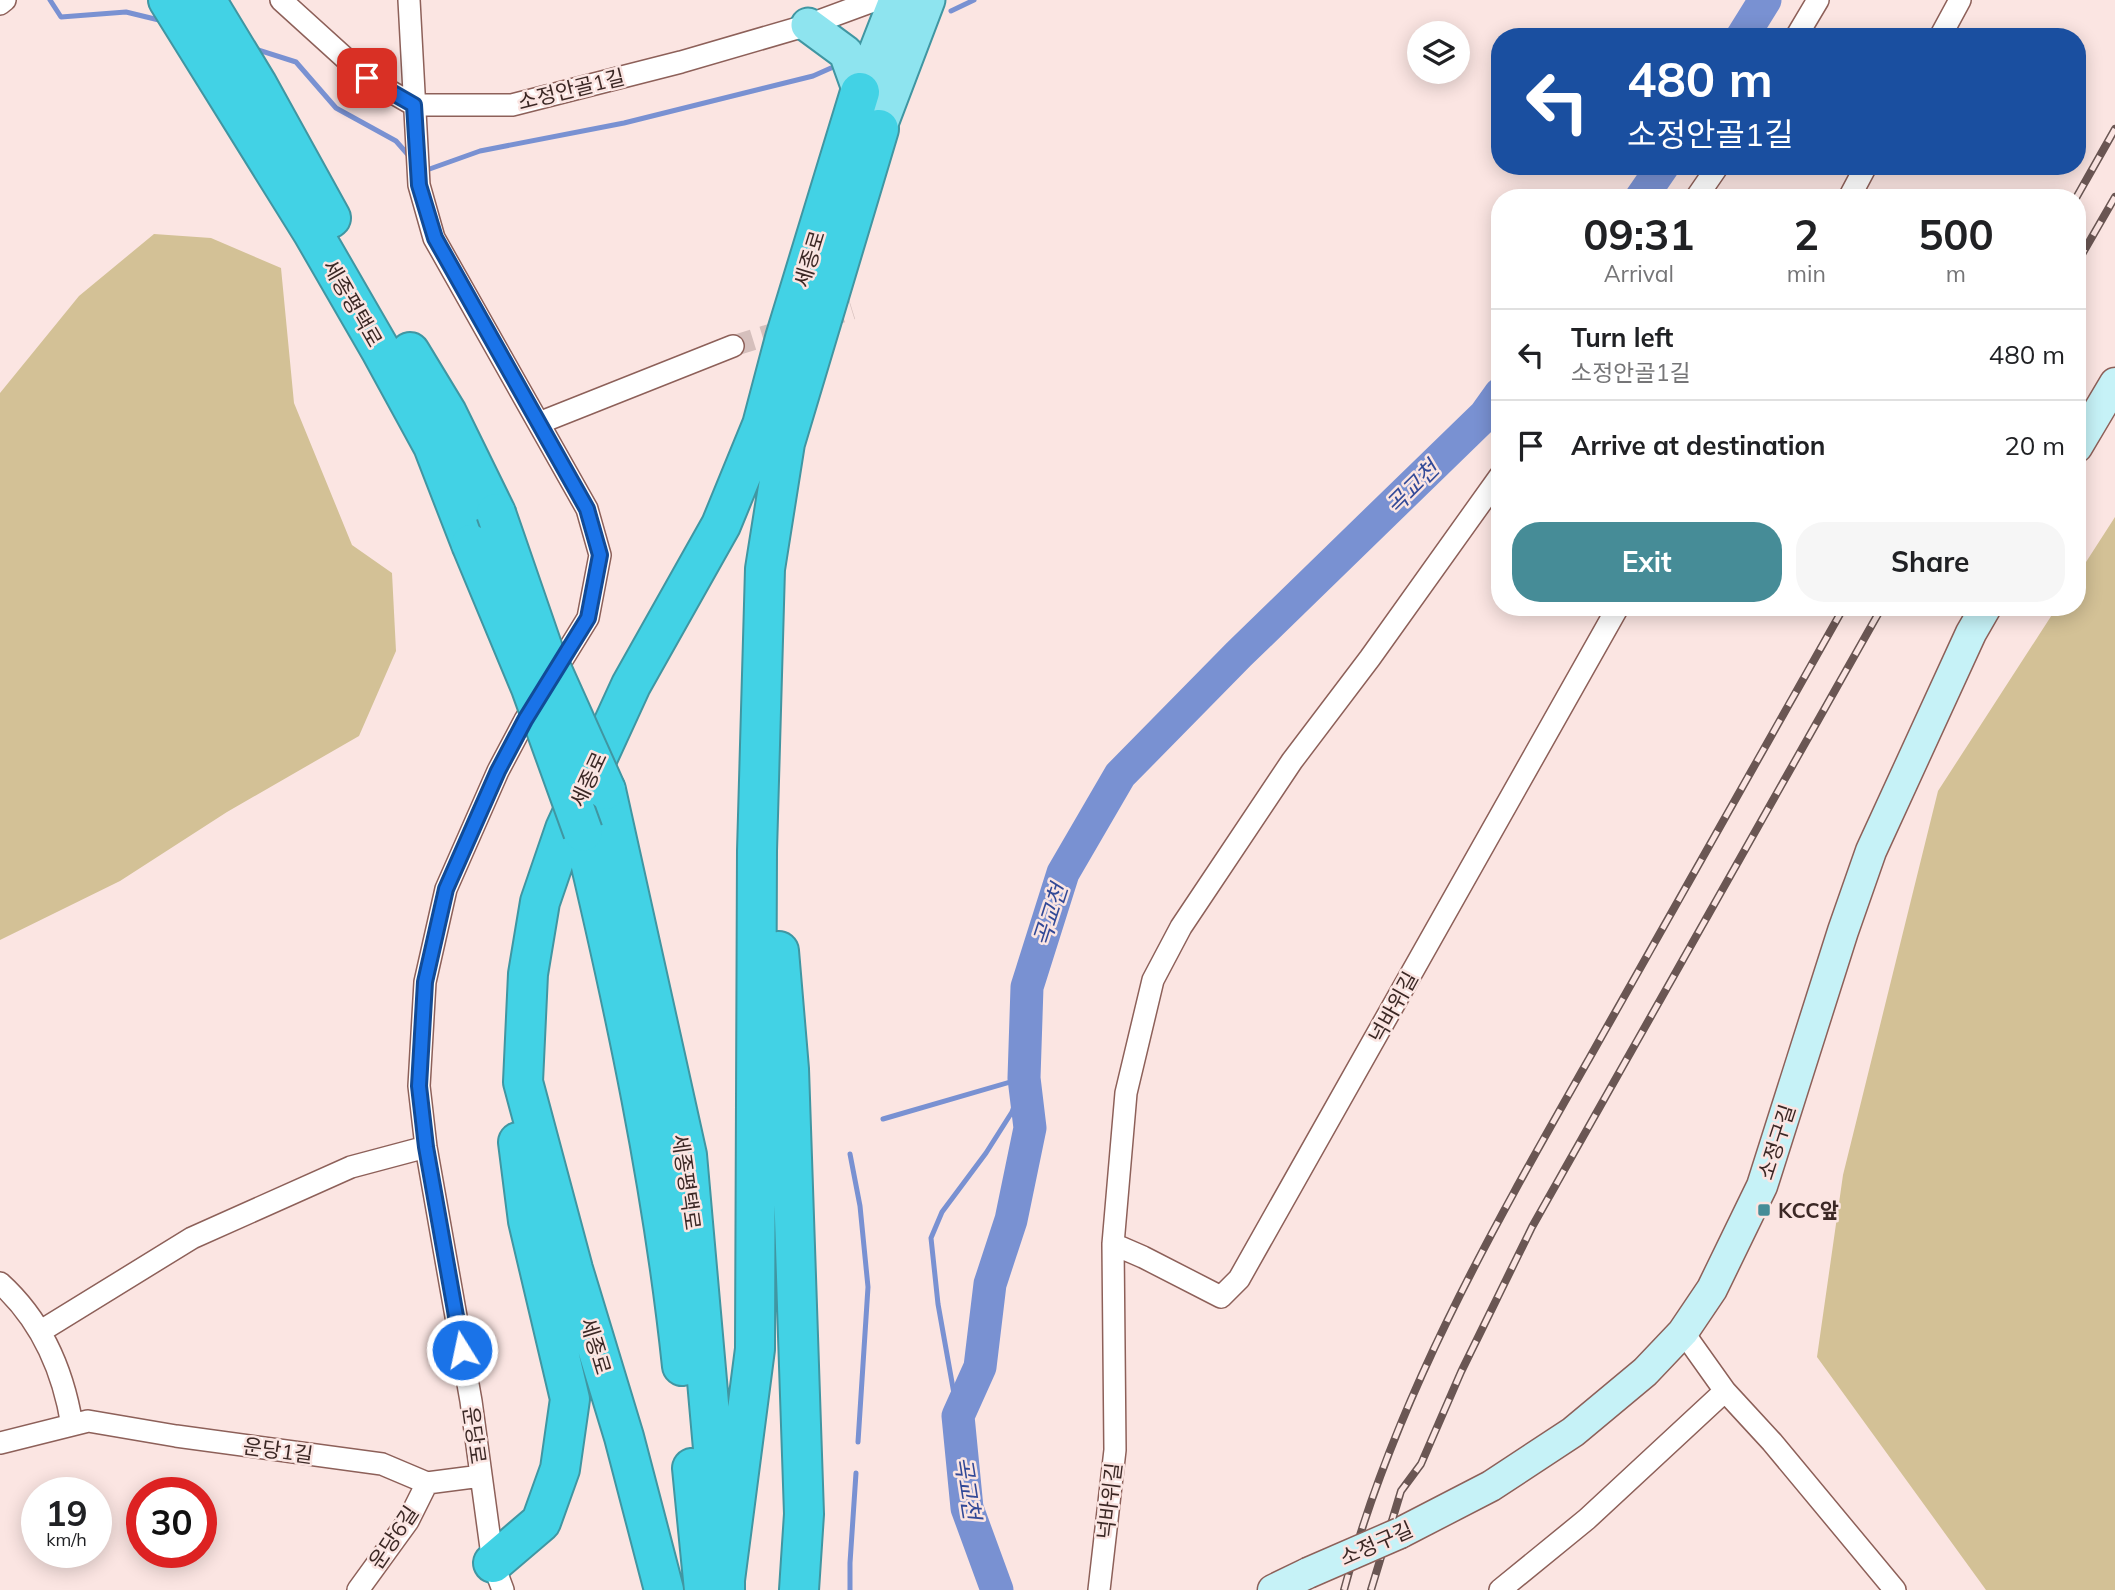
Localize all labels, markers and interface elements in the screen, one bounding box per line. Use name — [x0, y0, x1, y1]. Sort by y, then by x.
map controls — [1407, 21, 1470, 84]
button: layers — [1407, 21, 1470, 84]
pin — [337, 48, 397, 108]
text: 480 m — [1627, 48, 1773, 109]
icon: left — [1512, 56, 1603, 147]
icon: arrive — [348, 59, 386, 97]
street label: 소정안골1길 — [515, 63, 627, 115]
text: 소정안골1길 — [1627, 114, 1793, 154]
text: 09:31 — [1583, 208, 1694, 261]
text: 2 — [1794, 208, 1819, 261]
text: 500 — [1918, 208, 1994, 261]
street label: 세종로 — [788, 227, 830, 291]
street label: 세종평택로 — [318, 255, 388, 351]
text: Arrival — [1604, 259, 1674, 288]
text: min — [1787, 259, 1826, 288]
text: m — [1946, 259, 1966, 288]
text: Turn left — [1571, 321, 1673, 354]
icon: left — [1512, 336, 1550, 374]
text: 480 m — [1989, 338, 2065, 371]
text: 소정안골1길 — [1571, 358, 1691, 387]
icon: arrive — [1512, 427, 1550, 465]
text: Arrive at destination — [1571, 429, 1826, 462]
text: 20 m — [2004, 429, 2065, 462]
water label: 곡교천 — [1379, 452, 1447, 520]
button: Exit — [1512, 522, 1782, 602]
button: Share — [1796, 522, 2065, 602]
street label: 세종로 — [564, 747, 612, 811]
water label: 곡교천 — [1026, 878, 1074, 950]
street label: 넉바위길 — [1363, 967, 1423, 1047]
street label: 소정구길 — [1752, 1101, 1800, 1183]
street label: 세종평택로 — [667, 1132, 707, 1232]
place label: KCC앞 — [1778, 1197, 1839, 1223]
marker: KCC앞 — [1756, 1202, 1772, 1218]
position arrow — [425, 1313, 499, 1387]
street label: 세종로 — [575, 1314, 617, 1378]
street label: 운당로 — [458, 1404, 492, 1466]
street label: 운당1길 — [241, 1432, 315, 1468]
water label: 곡교천 — [949, 1454, 988, 1524]
street label: 넉바위길 — [1091, 1461, 1127, 1541]
speed limit sign: 30 — [126, 1477, 217, 1568]
text: 19 — [45, 1491, 88, 1535]
street label: 운당6길 — [362, 1500, 424, 1574]
street label: 소정구길 — [1335, 1515, 1417, 1571]
text: km/h — [46, 1528, 87, 1551]

